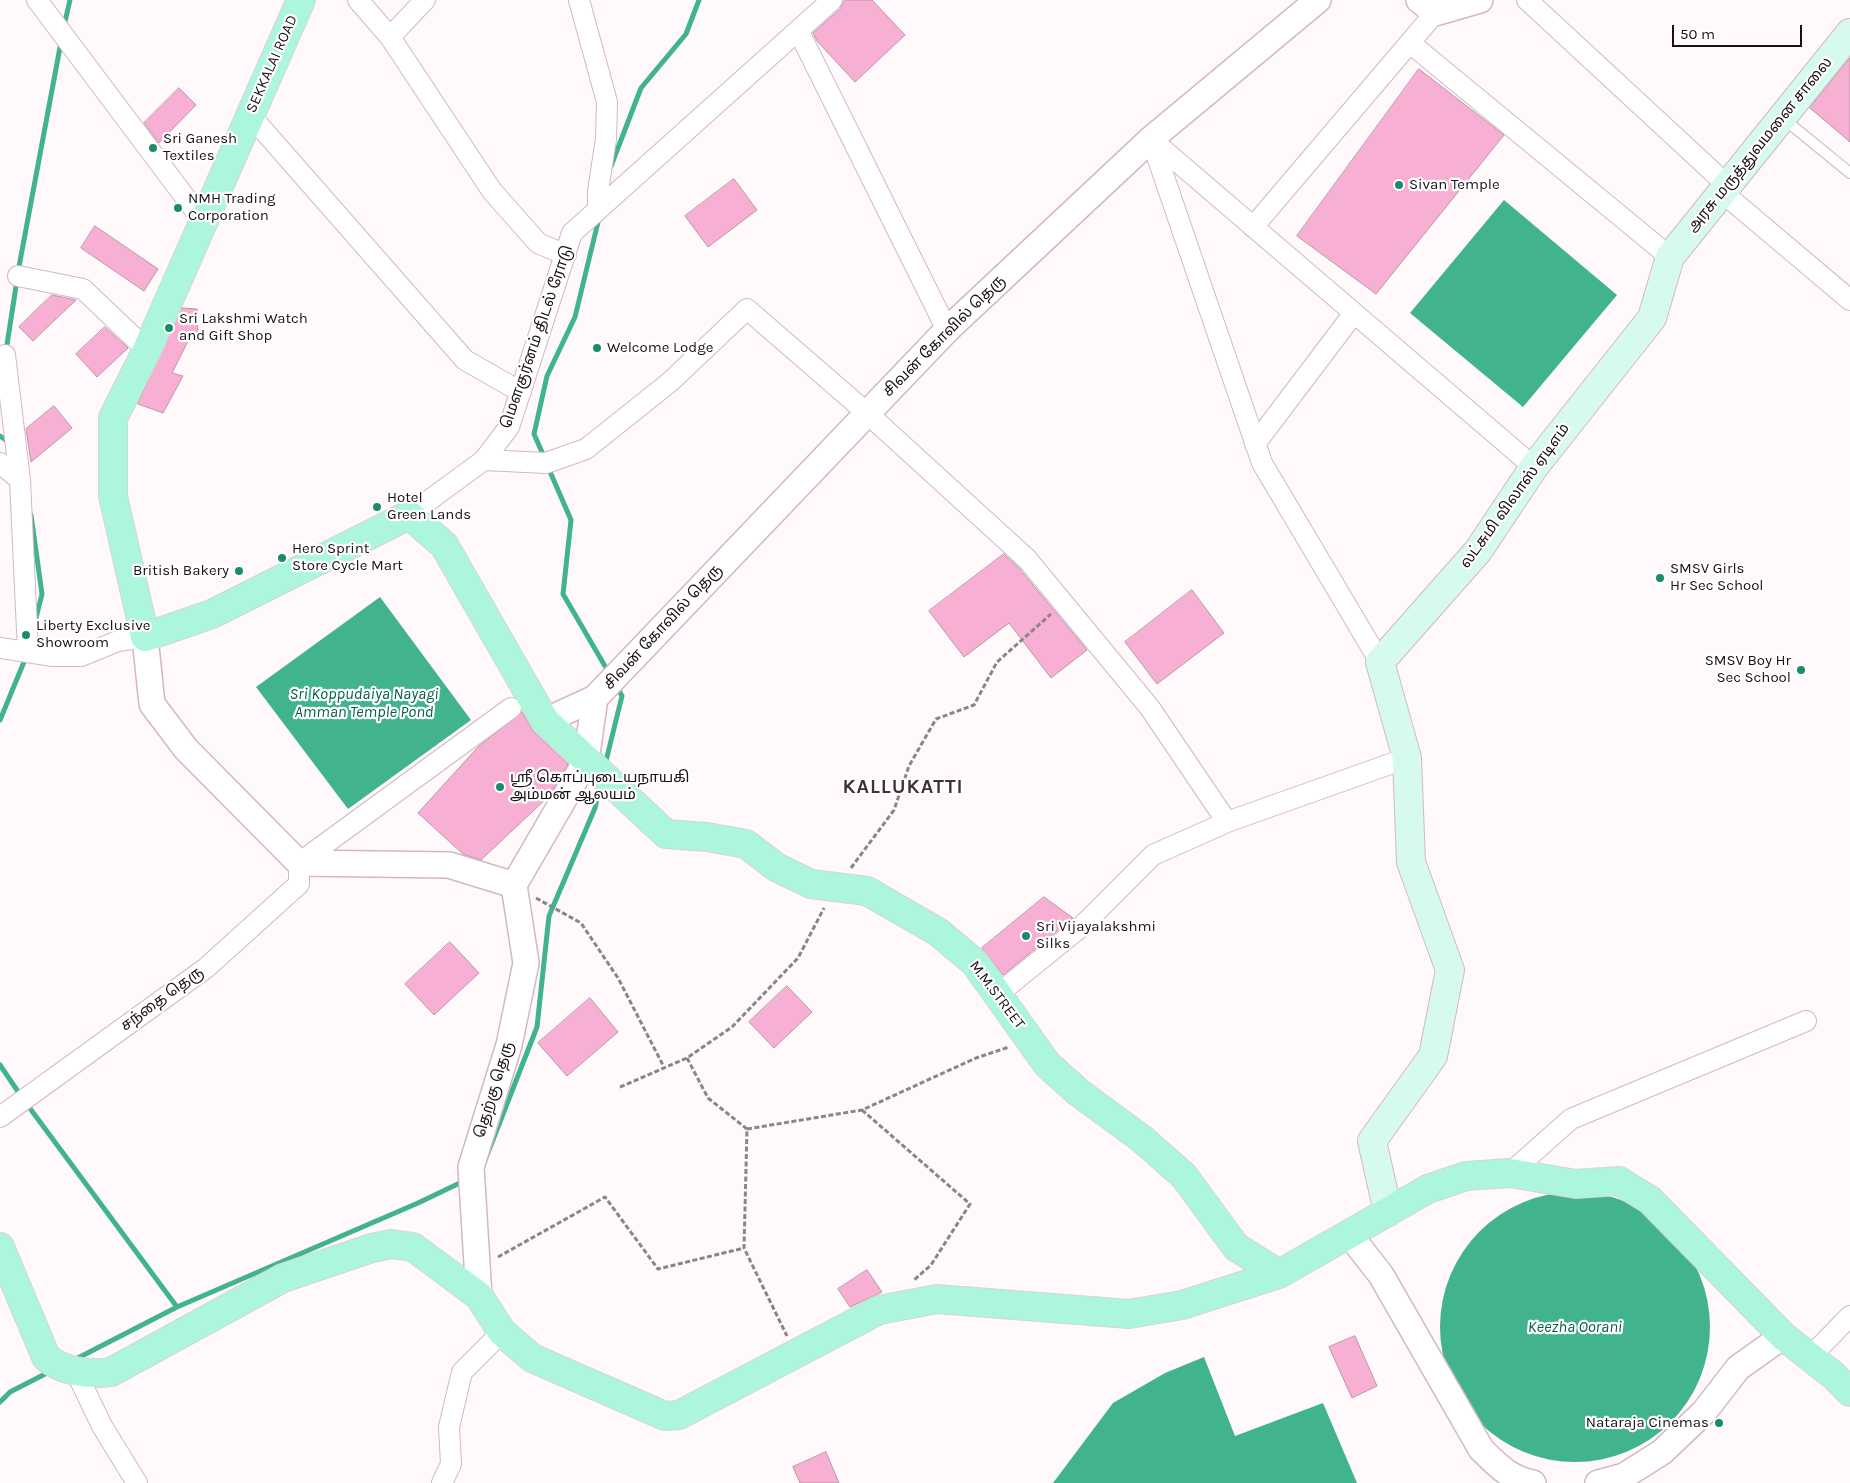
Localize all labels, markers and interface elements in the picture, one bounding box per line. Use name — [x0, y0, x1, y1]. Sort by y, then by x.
street label: SEKKALAI ROAD — [242, 12, 302, 116]
scale bar — [1675, 15, 1805, 47]
text: 50 m — [1680, 25, 1715, 43]
street label: அரசு மருத்துவமனை சாலை — [1684, 54, 1836, 236]
place label: Sri Ganesh Textiles — [163, 130, 237, 165]
marker: Sri Ganesh Textiles — [147, 142, 159, 154]
place label: Sivan Temple — [1409, 176, 1500, 194]
marker: Sivan Temple — [1393, 179, 1405, 191]
place label: NMH Trading Corporation — [188, 190, 276, 225]
marker: NMH Trading Corporation — [172, 202, 184, 214]
street label: மௌகுர்னம் திடல் ரோடு — [497, 243, 577, 431]
street label: சிவன் கோவில் தெரு — [879, 271, 1009, 401]
place label: Sri Lakshmi Watch and Gift Shop — [179, 310, 308, 345]
marker: Sri Lakshmi Watch and Gift Shop — [163, 322, 175, 334]
place label: Welcome Lodge — [607, 339, 713, 357]
marker: Welcome Lodge — [591, 342, 603, 354]
street label: லட்சுமி விலாஸ் ஏடிஎம் — [1456, 420, 1574, 572]
place label: Hotel Green Lands — [387, 489, 471, 524]
marker: Hotel Green Lands — [371, 501, 383, 513]
place label: Hero Sprint Store Cycle Mart — [292, 540, 403, 575]
marker: Hero Sprint Store Cycle Mart — [276, 552, 288, 564]
place label: SMSV Girls Hr Sec School — [1670, 560, 1764, 595]
street label: சிவன் கோவில் தெரு — [600, 561, 726, 693]
place label: British Bakery — [133, 562, 229, 580]
marker: British Bakery — [233, 565, 245, 577]
marker: SMSV Girls Hr Sec School — [1654, 572, 1666, 584]
place label: Liberty Exclusive Showroom — [36, 617, 150, 652]
marker: Liberty Exclusive Showroom — [20, 629, 32, 641]
place label: SMSV Boy Hr Sec School — [1705, 652, 1791, 687]
marker: SMSV Boy Hr Sec School — [1795, 664, 1807, 676]
water label: Sri Koppudaiya Nayagi Amman Temple Pond — [289, 684, 439, 722]
place label: ஸ்ரீ கொப்புடையநாயகி அம்மன் ஆலயம் — [510, 769, 690, 804]
district label: KALLUKATTI — [841, 775, 965, 799]
marker: ஸ்ரீ கொப்புடையநாயகி அம்மன் ஆலயம் — [494, 781, 506, 793]
place label: Sri Vijayalakshmi Silks — [1036, 918, 1156, 953]
marker: Sri Vijayalakshmi Silks — [1020, 930, 1032, 942]
street label: M.M.STREET — [965, 957, 1029, 1033]
street label: சந்தை தெரு — [117, 963, 207, 1035]
street label: தெற்கு தெரு — [471, 1040, 517, 1140]
water label: Keezha Oorani — [1528, 1317, 1622, 1337]
place label: Nataraja Cinemas — [1586, 1414, 1709, 1432]
marker: Nataraja Cinemas — [1713, 1417, 1725, 1429]

